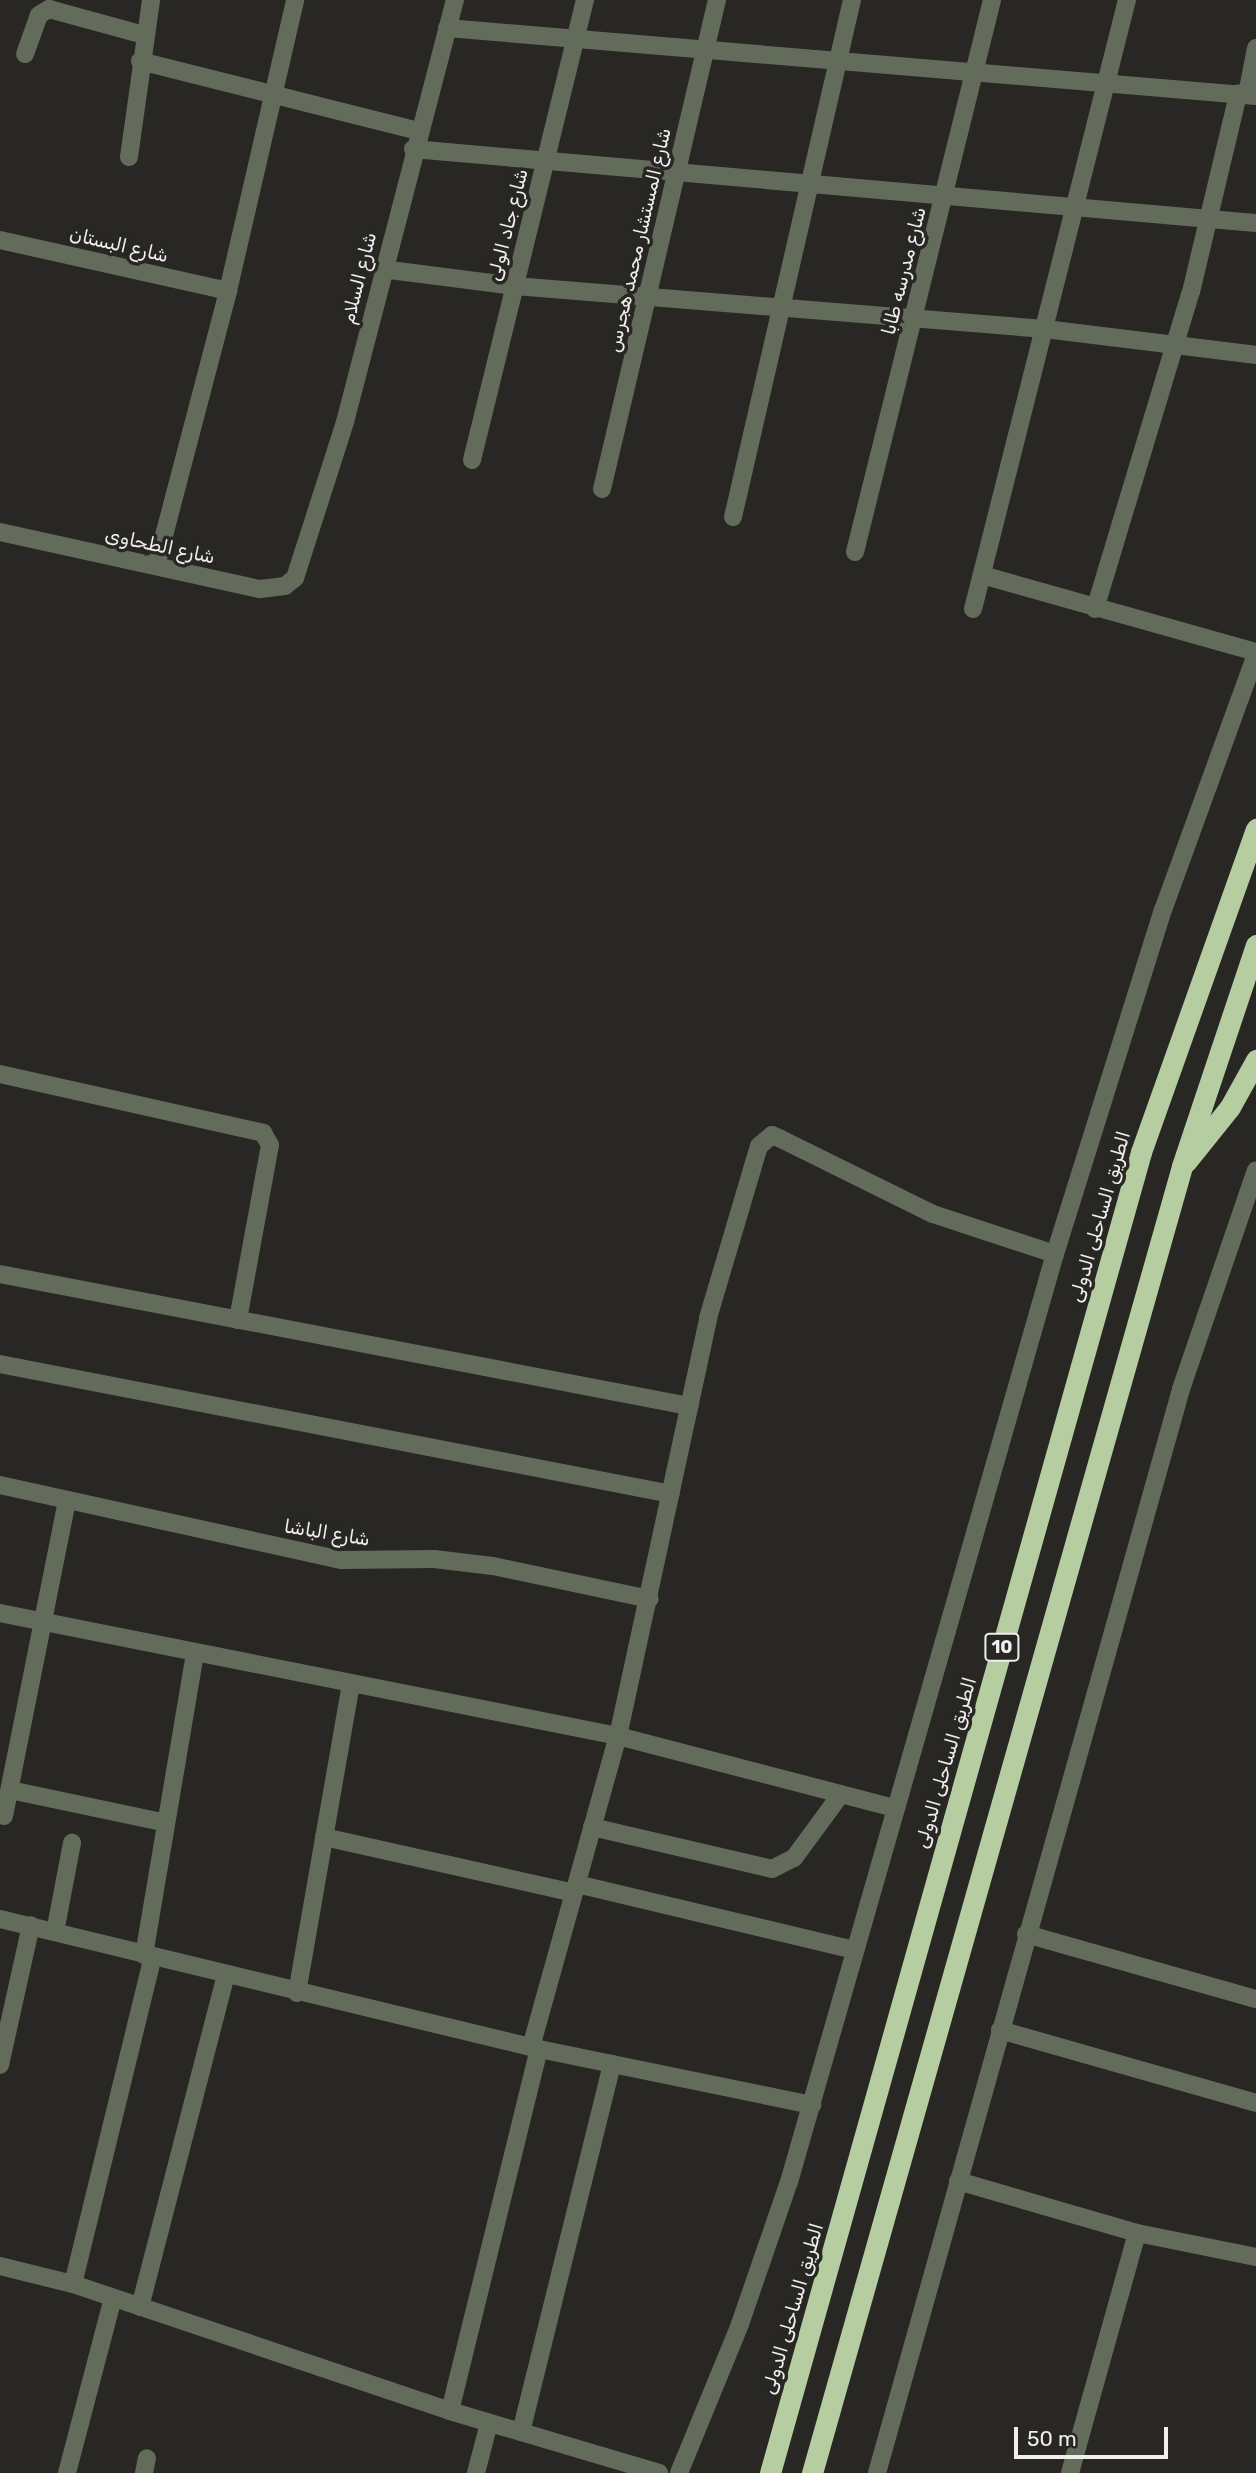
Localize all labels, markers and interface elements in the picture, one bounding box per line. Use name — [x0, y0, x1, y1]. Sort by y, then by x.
street label: شارع المستشار محمد هجرس — [602, 126, 676, 354]
street label: شارع جاد الولى — [483, 166, 533, 284]
street label: شارع مدرسه طابا — [877, 205, 931, 337]
street label: شارع البستان — [67, 223, 171, 267]
street label: شارع السلام — [337, 230, 381, 326]
street label: شارع الطحاوى — [103, 523, 217, 569]
street label: الطريق الساحلى الدولى — [1065, 1129, 1135, 1305]
street label: شارع الباشا — [282, 1515, 372, 1551]
road number: 10 — [983, 1632, 1021, 1662]
street label: الطريق الساحلى الدولى — [911, 1675, 981, 1851]
street label: الطريق الساحلى الدولى — [758, 2221, 828, 2397]
scale bar — [1018, 2414, 1172, 2458]
text: 50 m — [1027, 2426, 1077, 2451]

